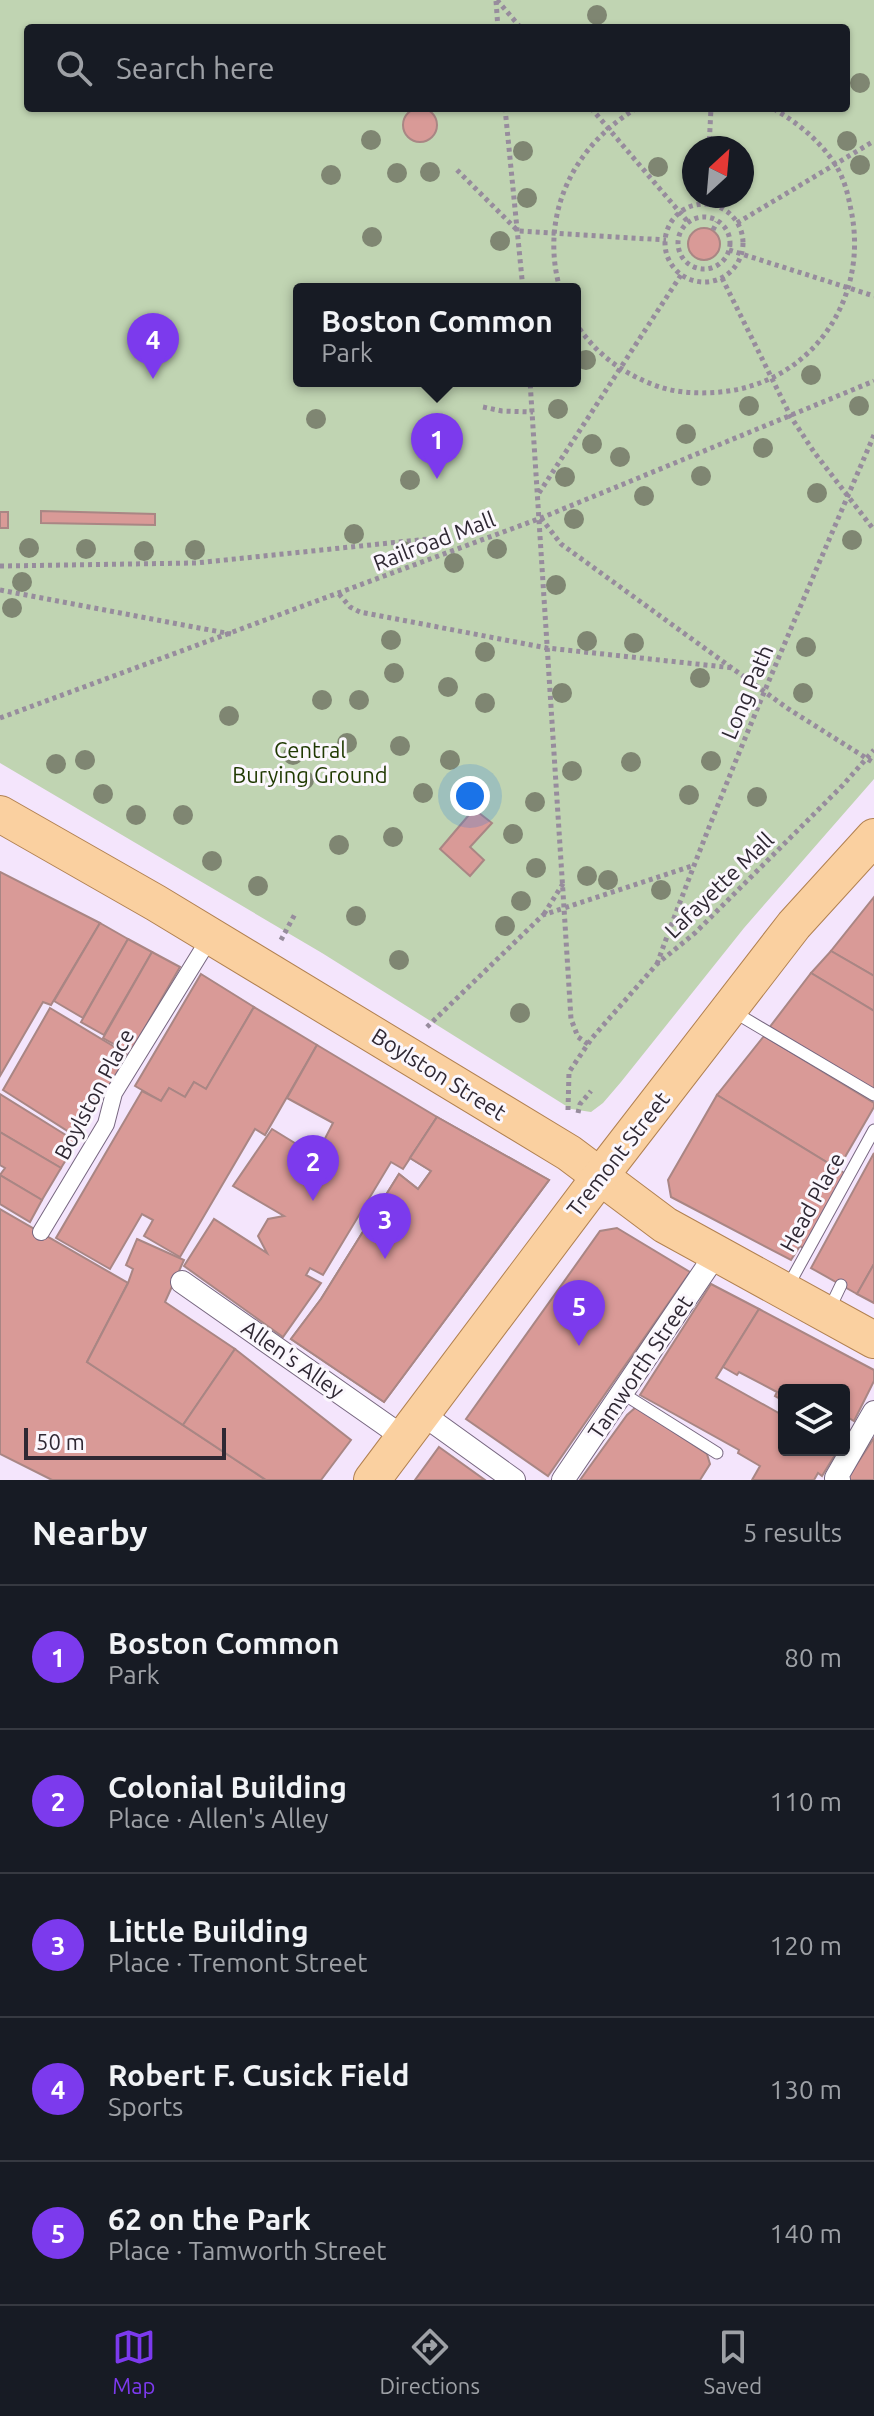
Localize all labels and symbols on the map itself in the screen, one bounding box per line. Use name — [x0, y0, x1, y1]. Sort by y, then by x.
north arrow — [682, 136, 754, 208]
pin: 4 — [127, 313, 179, 379]
pin: 1 — [411, 413, 463, 479]
street label: Railroad Mall — [369, 506, 498, 575]
street label: Long Path — [716, 641, 778, 743]
park label: Central Burying Ground — [232, 737, 388, 787]
your location — [450, 776, 490, 816]
street label: Lafayette Mall — [659, 826, 778, 943]
street label: Boylston Street — [368, 1022, 511, 1125]
street label: Boylston Place — [49, 1024, 138, 1163]
street label: Tremont Street — [561, 1086, 674, 1221]
pin: 2 — [287, 1135, 339, 1201]
street label: Head Place — [774, 1148, 849, 1256]
pin: 3 — [359, 1193, 411, 1259]
pin: 5 — [553, 1280, 605, 1346]
street label: Tamworth Street — [582, 1290, 697, 1443]
street label: Allen's Alley — [238, 1314, 349, 1403]
scale bar — [24, 1424, 226, 1460]

